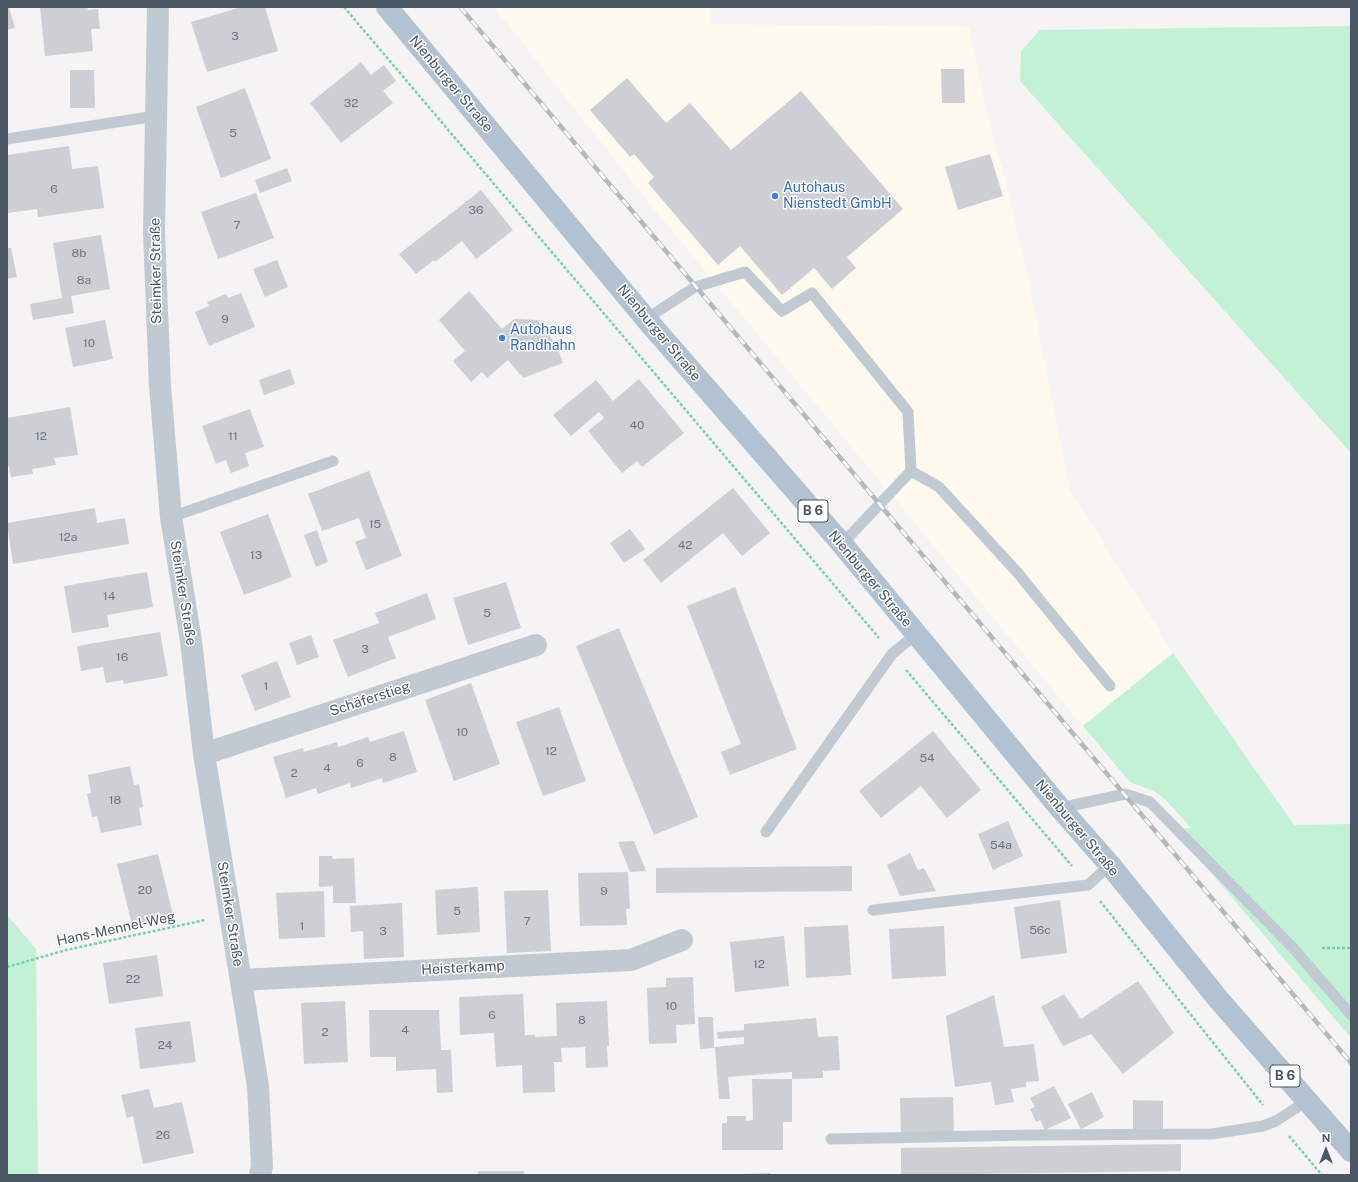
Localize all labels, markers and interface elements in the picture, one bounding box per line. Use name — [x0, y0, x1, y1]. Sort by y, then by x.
house number: 3 — [231, 29, 239, 43]
street label: Nienburger Straße — [406, 32, 496, 136]
house number: 32 — [344, 96, 358, 110]
house number: 5 — [229, 126, 237, 140]
place label: Autohaus Nienstedt GmbH — [783, 180, 892, 212]
house number: 6 — [50, 182, 58, 196]
marker: Autohaus Nienstedt GmbH — [770, 191, 780, 201]
house number: 36 — [469, 203, 483, 217]
street label: Steimker Straße — [147, 218, 165, 324]
house number: 7 — [233, 218, 241, 232]
house number: 8b — [72, 246, 86, 260]
house number: 8a — [77, 273, 91, 287]
street label: Nienburger Straße — [614, 281, 704, 385]
house number: 9 — [221, 312, 229, 326]
place label: Autohaus Randhahn — [510, 322, 576, 354]
marker: Autohaus Randhahn — [497, 333, 507, 343]
house number: 10 — [83, 336, 95, 350]
house number: 40 — [630, 418, 644, 432]
house number: 12 — [35, 429, 47, 443]
house number: 11 — [228, 429, 238, 443]
road number: B 6 — [798, 500, 828, 522]
house number: 15 — [369, 517, 381, 531]
street label: Nienburger Straße — [825, 527, 915, 631]
house number: 12a — [59, 530, 77, 544]
house number: 42 — [678, 538, 692, 552]
street label: Steimker Straße — [166, 539, 200, 647]
house number: 13 — [250, 548, 262, 562]
house number: 14 — [103, 589, 115, 603]
house number: 5 — [483, 606, 491, 620]
house number: 3 — [361, 642, 369, 656]
house number: 16 — [116, 650, 128, 664]
street label: Schäferstieg — [328, 678, 412, 720]
house number: 1 — [264, 679, 268, 693]
house number: 10 — [456, 725, 468, 739]
house number: 12 — [545, 744, 557, 758]
house number: 8 — [389, 750, 397, 764]
house number: 54 — [919, 751, 935, 765]
house number: 6 — [356, 756, 364, 770]
house number: 4 — [323, 761, 331, 775]
house number: 2 — [290, 766, 298, 780]
street label: Nienburger Straße — [1032, 776, 1122, 880]
house number: 18 — [109, 793, 121, 807]
house number: 54a — [990, 838, 1012, 852]
street label: Steimker Straße — [213, 860, 247, 968]
house number: 20 — [138, 883, 152, 897]
house number: 9 — [600, 884, 608, 898]
house number: 5 — [453, 904, 461, 918]
street label: Hans-Mennel-Weg — [55, 908, 177, 950]
house number: 7 — [523, 914, 531, 928]
house number: 1 — [300, 919, 304, 933]
house number: 56c — [1029, 923, 1051, 937]
house number: 3 — [379, 924, 387, 938]
street label: Heisterkamp — [421, 957, 505, 979]
house number: 12 — [753, 957, 765, 971]
house number: 22 — [126, 972, 140, 986]
house number: 10 — [665, 999, 677, 1013]
house number: 6 — [488, 1008, 496, 1022]
house number: 8 — [578, 1013, 586, 1027]
house number: 4 — [401, 1023, 409, 1037]
house number: 2 — [321, 1025, 329, 1039]
house number: 24 — [158, 1038, 172, 1052]
road number: B 6 — [1270, 1065, 1300, 1087]
house number: 26 — [156, 1128, 170, 1142]
north arrow — [1306, 1130, 1346, 1170]
text: N — [1322, 1132, 1330, 1144]

